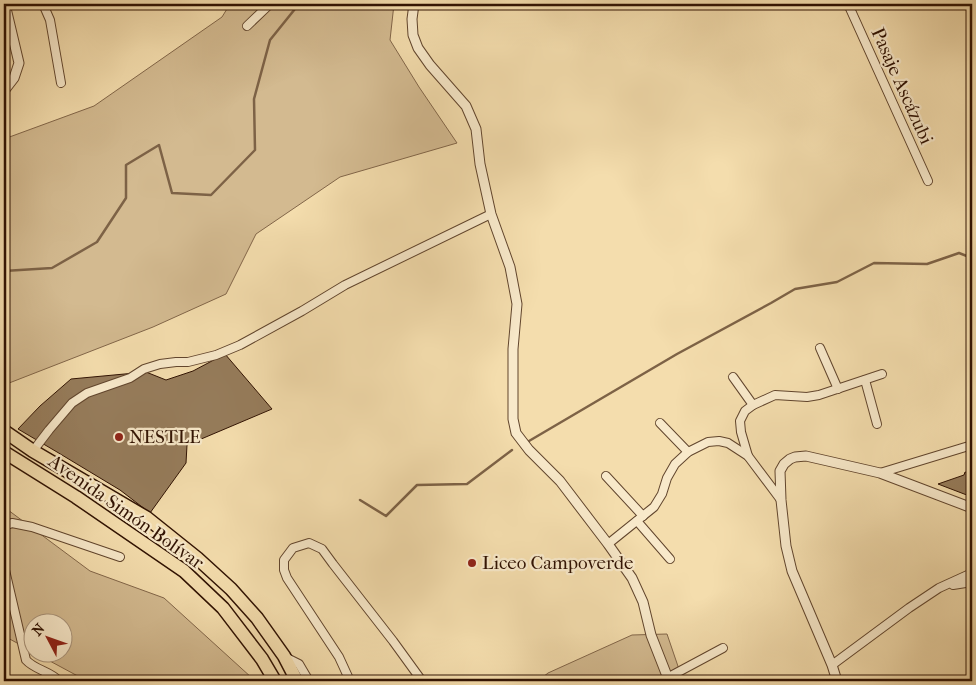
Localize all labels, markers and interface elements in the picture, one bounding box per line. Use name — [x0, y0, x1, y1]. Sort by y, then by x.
street label: Pasaje Ascázubi — [866, 24, 938, 148]
place label: NESTLE — [129, 426, 201, 448]
marker: NESTLE — [113, 431, 125, 443]
street label: Avenida Simón Bolívar — [43, 450, 209, 574]
place label: Liceo Campoverde — [482, 552, 634, 574]
marker: Liceo Campoverde — [466, 557, 478, 569]
north arrow — [22, 612, 72, 662]
text: N — [29, 620, 49, 639]

